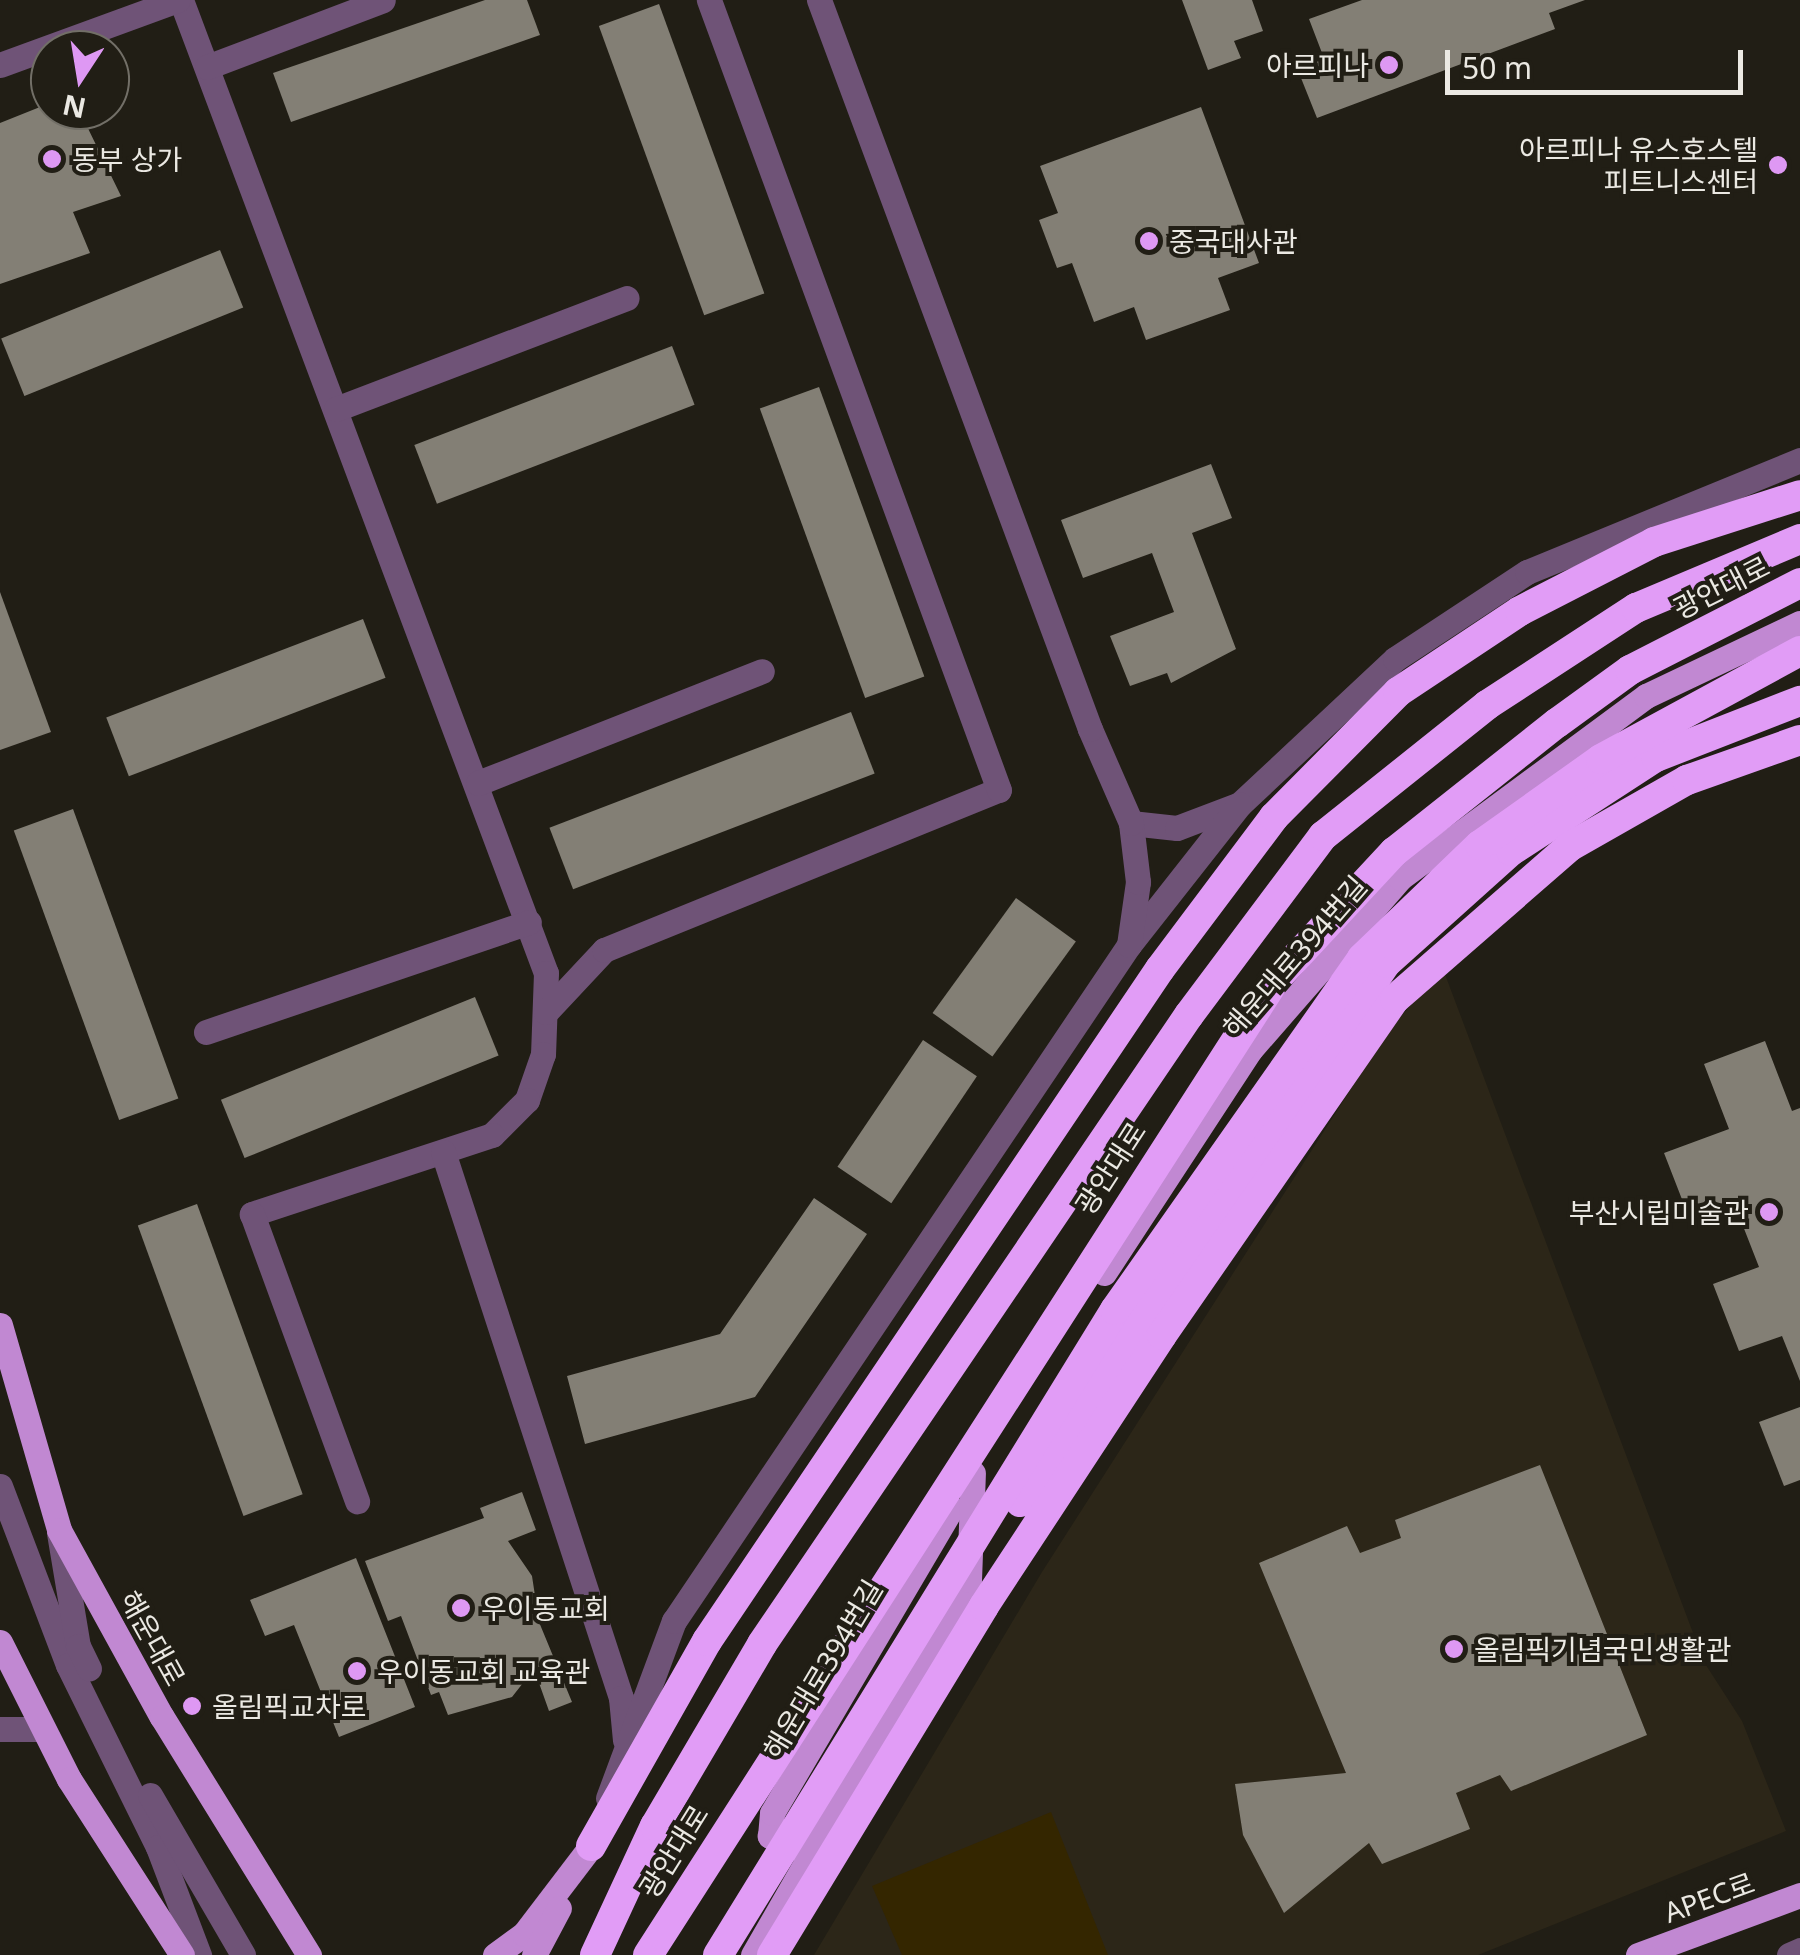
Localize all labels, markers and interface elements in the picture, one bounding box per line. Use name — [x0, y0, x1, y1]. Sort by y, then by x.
north arrow — [30, 30, 130, 130]
scale bar — [1450, 30, 1748, 92]
text: 50 m — [1462, 47, 1532, 88]
place label: 아르피나 — [1266, 48, 1369, 82]
marker: 아르피나 — [1378, 54, 1400, 76]
text: N — [59, 86, 89, 128]
place label: 아르피나 유스호스텔 피트니스센터 — [1519, 132, 1758, 198]
place label: 동부 상가 — [72, 142, 182, 176]
marker: 동부 상가 — [41, 148, 63, 170]
marker: 아르피나 유스호스텔 피트니스센터 — [1767, 154, 1789, 176]
place label: 중국대사관 — [1169, 224, 1298, 258]
marker: 중국대사관 — [1138, 230, 1160, 252]
street label: 광안대로 — [1667, 549, 1775, 625]
street label: 해운대로394번길 — [1215, 869, 1373, 1043]
street label: 광안대로 — [1068, 1116, 1152, 1220]
place label: 부산시립미술관 — [1569, 1195, 1749, 1229]
marker: 부산시립미술관 — [1758, 1201, 1780, 1223]
street label: 해운대로394번길 — [755, 1574, 889, 1764]
street label: 해운대로 — [113, 1585, 193, 1691]
place label: 우이동교회 — [481, 1591, 610, 1625]
marker: 우이동교회 — [450, 1597, 472, 1619]
place label: 올림픽기념국민생활관 — [1474, 1632, 1732, 1666]
marker: 올림픽기념국민생활관 — [1443, 1638, 1465, 1660]
place label: 우이동교회 교육관 — [377, 1654, 590, 1688]
marker: 우이동교회 교육관 — [346, 1660, 368, 1682]
place label: 올림픽교차로 — [212, 1689, 367, 1723]
marker: 올림픽교차로 — [181, 1695, 203, 1717]
street label: 광안대로 — [631, 1798, 715, 1904]
street label: APEC로 — [1659, 1865, 1759, 1929]

